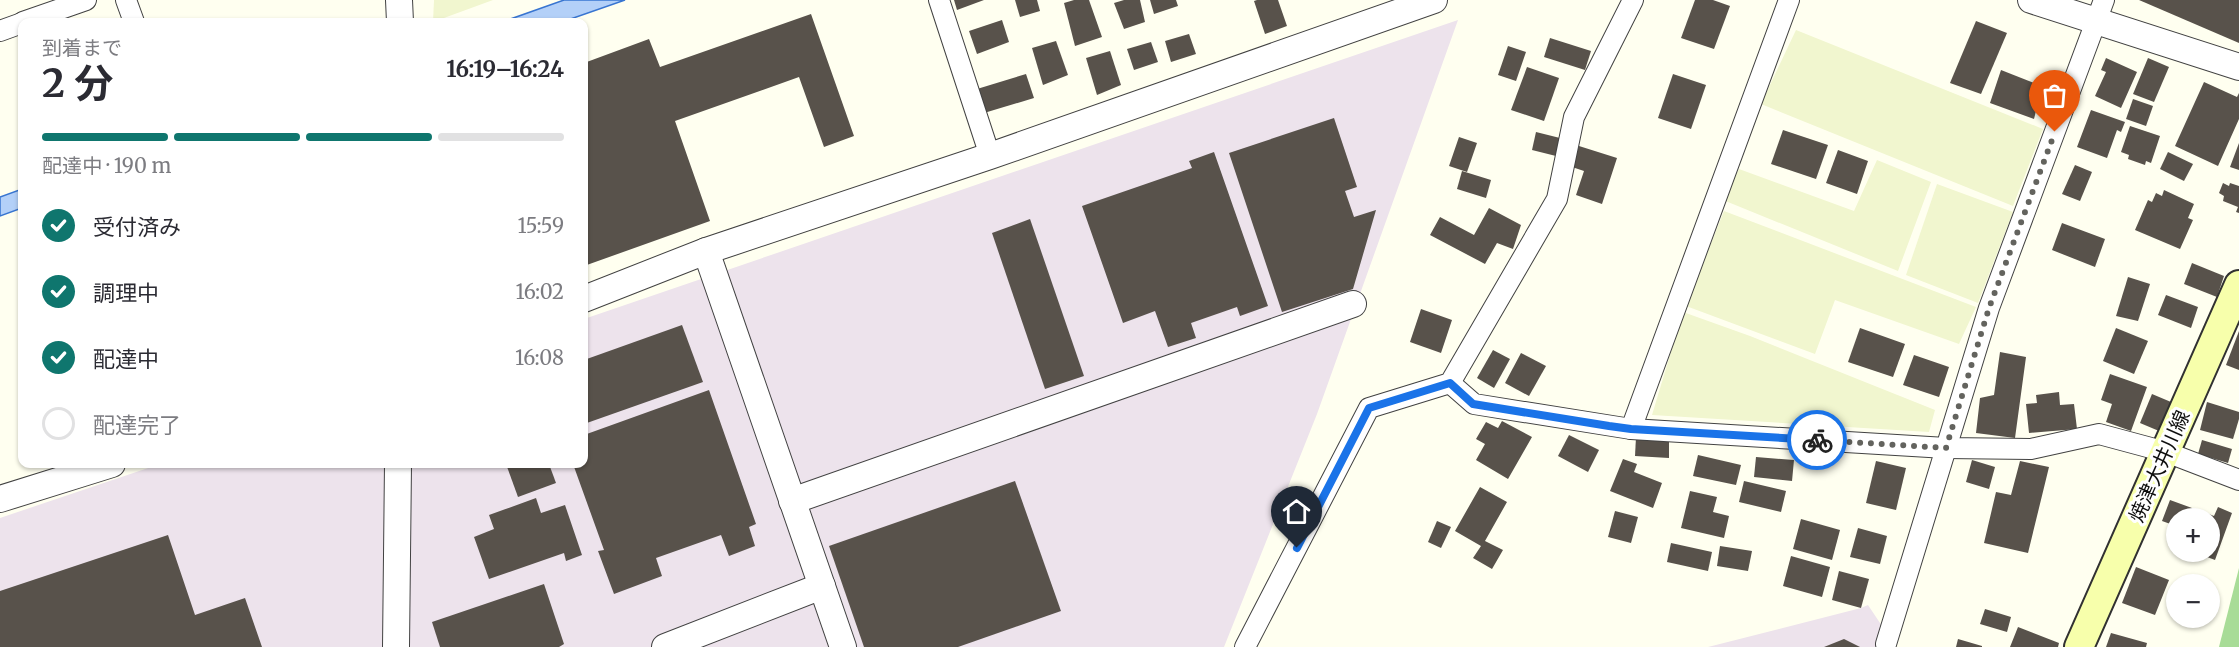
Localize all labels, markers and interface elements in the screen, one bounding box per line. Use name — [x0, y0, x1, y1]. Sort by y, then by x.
text: 到着まで — [42, 35, 122, 60]
text: 16:19–16:24 — [446, 55, 564, 83]
text: 2 分 — [42, 59, 113, 108]
pin — [2029, 70, 2080, 132]
icon: bag — [2038, 79, 2071, 112]
text: 配達中 · 190 m — [42, 153, 171, 178]
icon: check — [42, 209, 75, 242]
text: 受付済み — [93, 213, 181, 241]
text: 15:59 — [517, 213, 564, 238]
icon: check — [42, 275, 75, 308]
text: 調理中 — [93, 279, 159, 307]
text: 16:02 — [516, 279, 564, 304]
icon: check — [42, 341, 75, 374]
text: 配達中 — [93, 345, 159, 373]
text: 16:08 — [515, 345, 564, 370]
street label: 焼津大井川線 — [2123, 406, 2195, 526]
courier — [1787, 410, 1847, 470]
text: 配達完了 — [93, 411, 181, 439]
icon: bike — [1801, 424, 1834, 457]
pin — [1271, 486, 1322, 548]
icon: home — [1280, 495, 1313, 528]
map controls — [2166, 508, 2220, 628]
button: + — [2166, 508, 2220, 562]
button: − — [2166, 574, 2220, 628]

